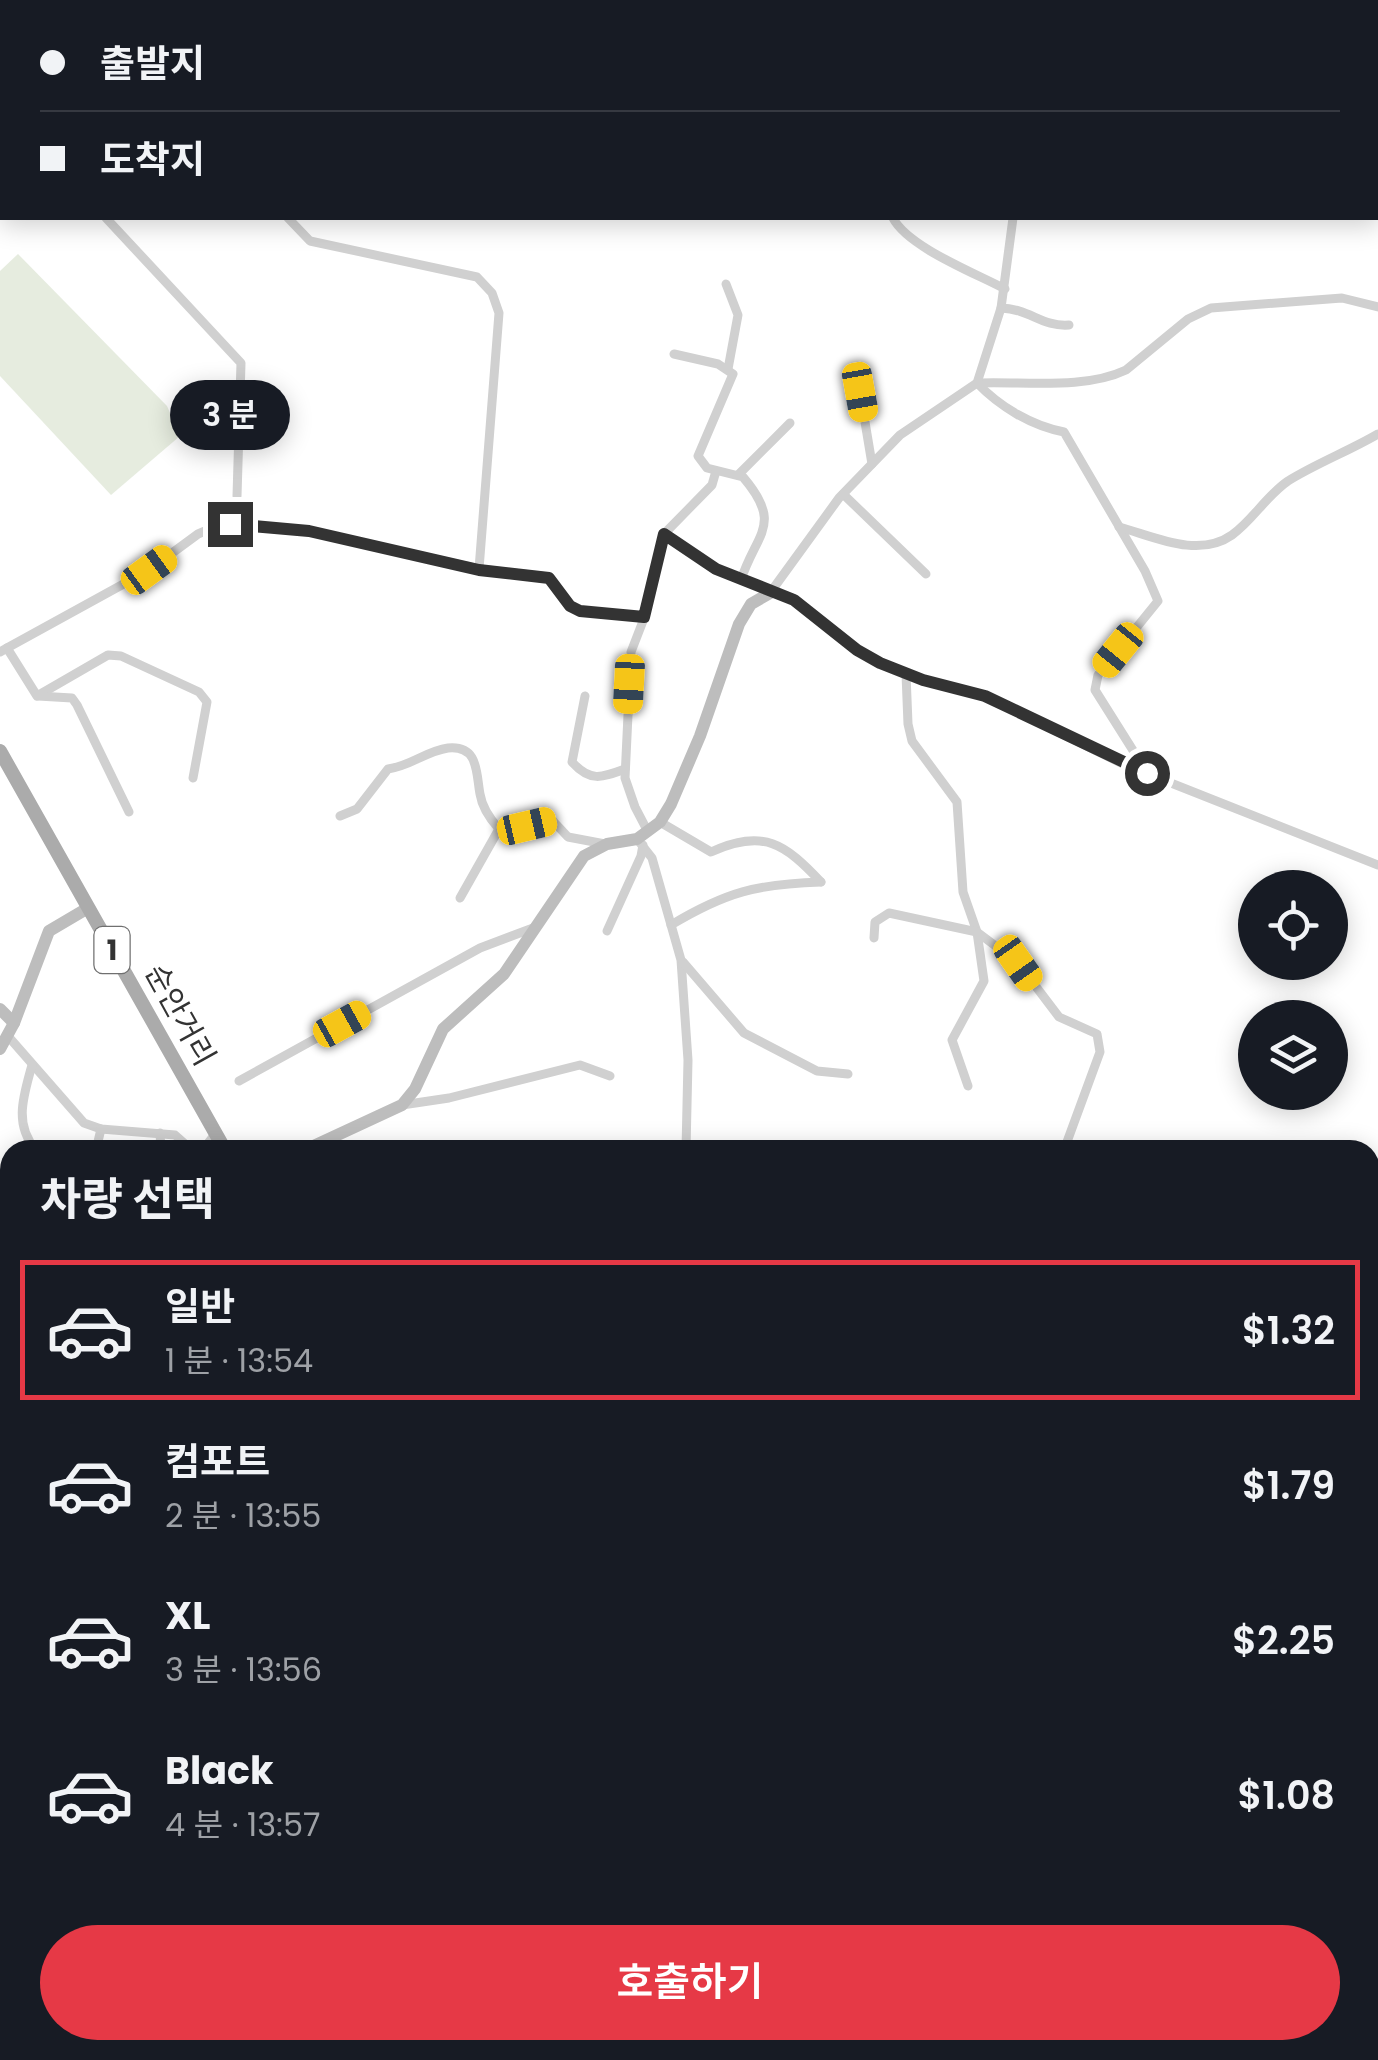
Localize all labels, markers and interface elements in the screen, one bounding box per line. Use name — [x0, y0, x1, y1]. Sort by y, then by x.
text: 출발지 — [100, 37, 205, 90]
text: 도착지 — [100, 133, 205, 186]
car — [840, 360, 880, 424]
callout: 3 분 — [170, 379, 290, 449]
text: 3 분 — [202, 392, 258, 437]
route end — [208, 502, 253, 547]
car — [116, 540, 182, 600]
car — [1087, 617, 1149, 683]
car — [612, 653, 646, 715]
route start — [1125, 751, 1170, 796]
car — [494, 805, 560, 847]
map controls — [1238, 870, 1348, 1110]
button: locate — [1238, 870, 1348, 980]
road number: 1 — [94, 927, 130, 973]
car — [989, 930, 1047, 996]
street label: 순안거리 — [135, 956, 226, 1073]
car — [308, 996, 376, 1052]
button: layers — [1238, 1000, 1348, 1110]
text: 차량 선택 — [40, 1168, 215, 1231]
text: 일반 — [165, 1280, 235, 1333]
icon: car — [45, 1285, 135, 1375]
text: $1.32 — [1242, 1304, 1335, 1357]
text: 1 분 · 13:54 — [165, 1338, 313, 1383]
text: 컴포트 — [165, 1435, 270, 1488]
icon: car — [45, 1440, 135, 1530]
text: $1.79 — [1242, 1459, 1335, 1512]
text: 2 분 · 13:55 — [165, 1493, 321, 1538]
text: XL — [165, 1589, 210, 1642]
icon: car — [45, 1595, 135, 1685]
text: $2.25 — [1232, 1614, 1335, 1667]
text: 3 분 · 13:56 — [165, 1647, 322, 1692]
text: Black — [165, 1744, 274, 1797]
icon: car — [45, 1750, 135, 1840]
text: $1.08 — [1238, 1769, 1335, 1822]
text: 4 분 · 13:57 — [165, 1802, 320, 1847]
button: 호출하기 — [40, 1925, 1340, 2040]

